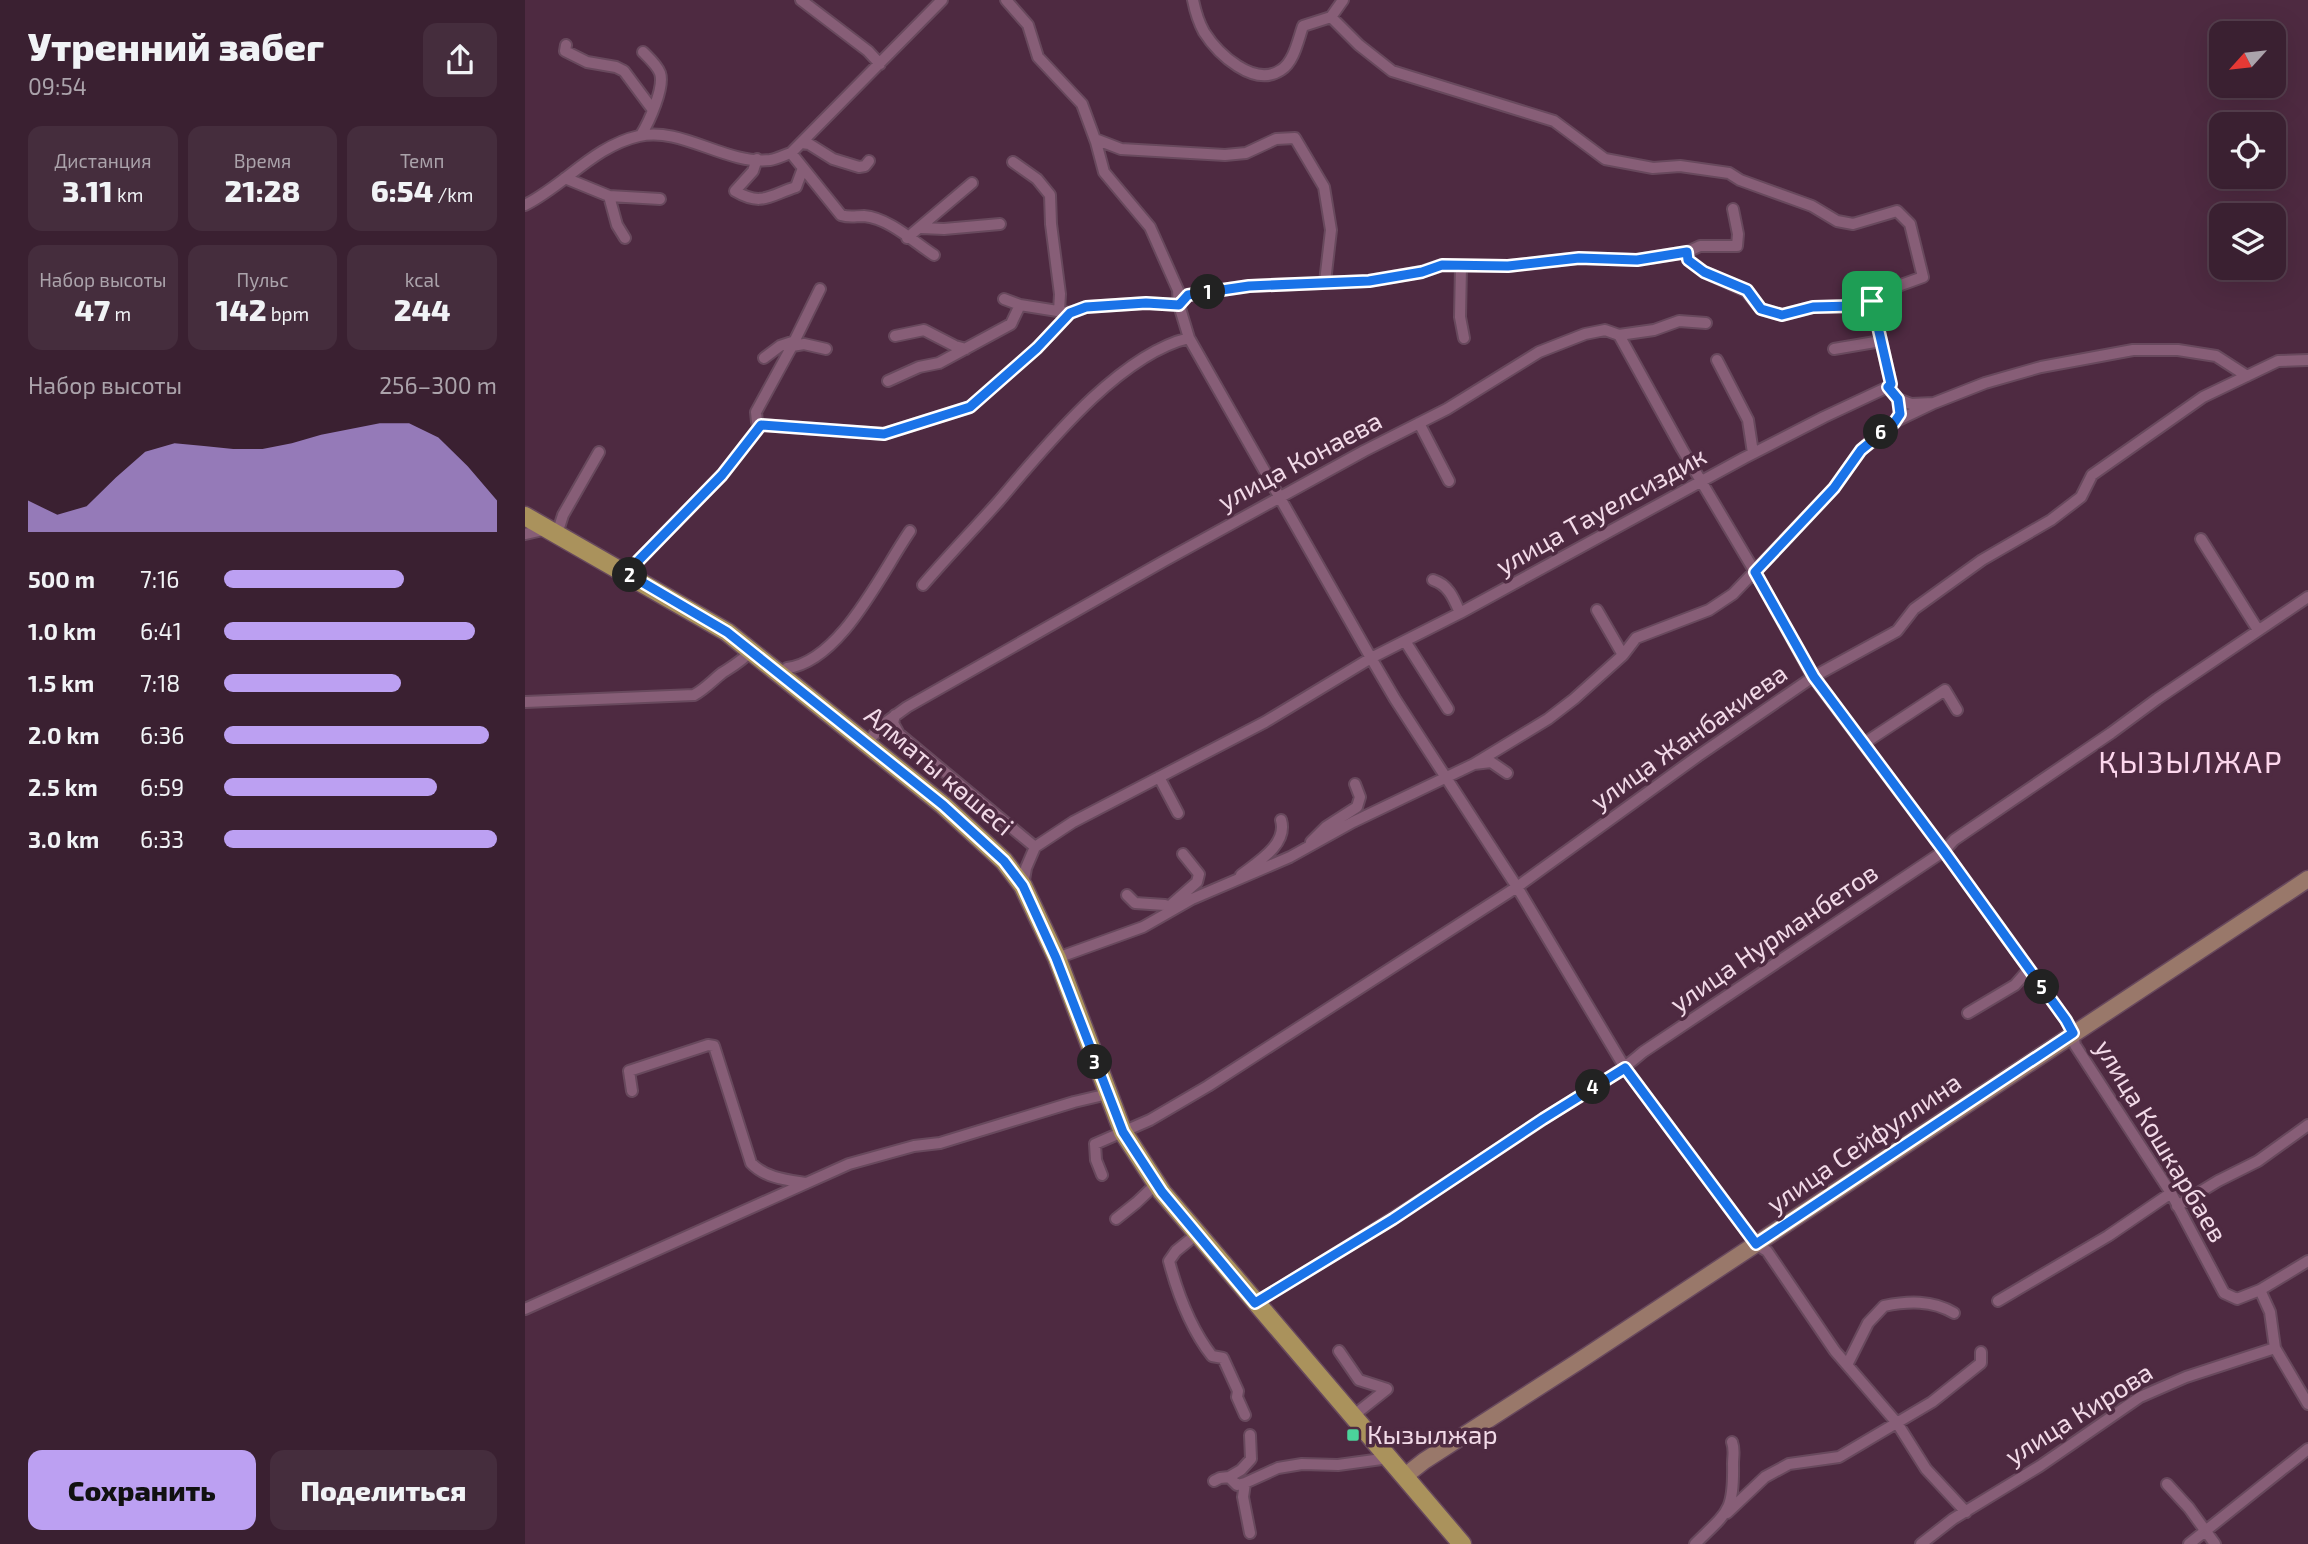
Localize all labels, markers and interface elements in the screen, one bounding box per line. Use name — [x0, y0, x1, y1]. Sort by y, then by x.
north arrow — [2209, 21, 2285, 98]
map controls — [2209, 21, 2286, 280]
text: Утренний забег — [28, 23, 324, 69]
button: share — [423, 23, 497, 97]
text: 09:54 — [28, 72, 87, 100]
button: locate — [2209, 112, 2286, 189]
text: Дистанция — [54, 149, 151, 172]
text: Время — [234, 149, 291, 172]
text: Темп — [400, 149, 444, 172]
text: 3.11 — [62, 172, 113, 208]
text: 21:28 — [224, 172, 300, 208]
text: 6:54 — [371, 172, 433, 208]
text: km — [113, 183, 143, 206]
text: /km — [433, 183, 474, 206]
button: layers — [2209, 203, 2286, 280]
text: Набор высоты — [39, 268, 167, 291]
text: Пульс — [236, 268, 289, 291]
text: kcal — [405, 268, 440, 291]
pin — [1842, 271, 1902, 331]
pin: 1 — [1191, 274, 1225, 310]
text: 1 — [1203, 280, 1212, 303]
icon: arrive — [1853, 282, 1891, 320]
text: 47 — [75, 291, 110, 327]
text: 142 — [216, 291, 266, 327]
text: 244 — [394, 291, 451, 327]
text: m — [110, 302, 131, 325]
text: bpm — [266, 302, 309, 325]
text: Набор высоты — [28, 371, 182, 399]
text: 256–300 m — [379, 371, 497, 399]
street label: улица Конаева — [1212, 404, 1387, 517]
pin: 6 — [1863, 414, 1899, 450]
text: 6 — [1875, 420, 1886, 443]
street label: улица Тауелсиздик — [1490, 439, 1711, 581]
pin: 2 — [613, 558, 647, 592]
text: 2 — [624, 563, 635, 586]
text: 500 m — [28, 565, 95, 593]
text: 7:16 — [140, 565, 180, 593]
text: 1.0 km — [28, 617, 96, 645]
text: 6:41 — [140, 617, 182, 645]
street label: улица Жанбакиева — [1584, 656, 1793, 816]
text: 1.5 km — [28, 669, 94, 697]
text: 7:18 — [140, 669, 180, 697]
street label: Алматы көшесі — [859, 699, 1021, 841]
text: 2.0 km — [28, 721, 100, 749]
text: 6:36 — [140, 721, 185, 749]
district label: ҚЫЗЫЛЖАР — [2098, 743, 2284, 779]
text: 2.5 km — [28, 773, 98, 801]
text: 6:59 — [140, 773, 184, 801]
text: 3.0 km — [28, 825, 99, 853]
text: 6:33 — [140, 825, 184, 853]
street label: улица Нурманбетов — [1663, 856, 1884, 1019]
pin: 5 — [2025, 970, 2059, 1004]
text: 5 — [2036, 975, 2047, 998]
street label: улица Кошкарбаев — [2089, 1033, 2235, 1248]
pin: 3 — [1077, 1044, 1113, 1080]
text: 3 — [1089, 1050, 1100, 1073]
street label: улица Сейфуллина — [1760, 1065, 1967, 1219]
pin: 4 — [1575, 1070, 1611, 1104]
text: 4 — [1586, 1075, 1599, 1098]
street label: улица Кирова — [1999, 1355, 2158, 1471]
place label: Кызылжар — [1367, 1418, 1498, 1449]
marker: Кызылжар — [1345, 1427, 1361, 1443]
button: Сохранить — [28, 1450, 256, 1530]
button: Поделиться — [270, 1450, 497, 1530]

